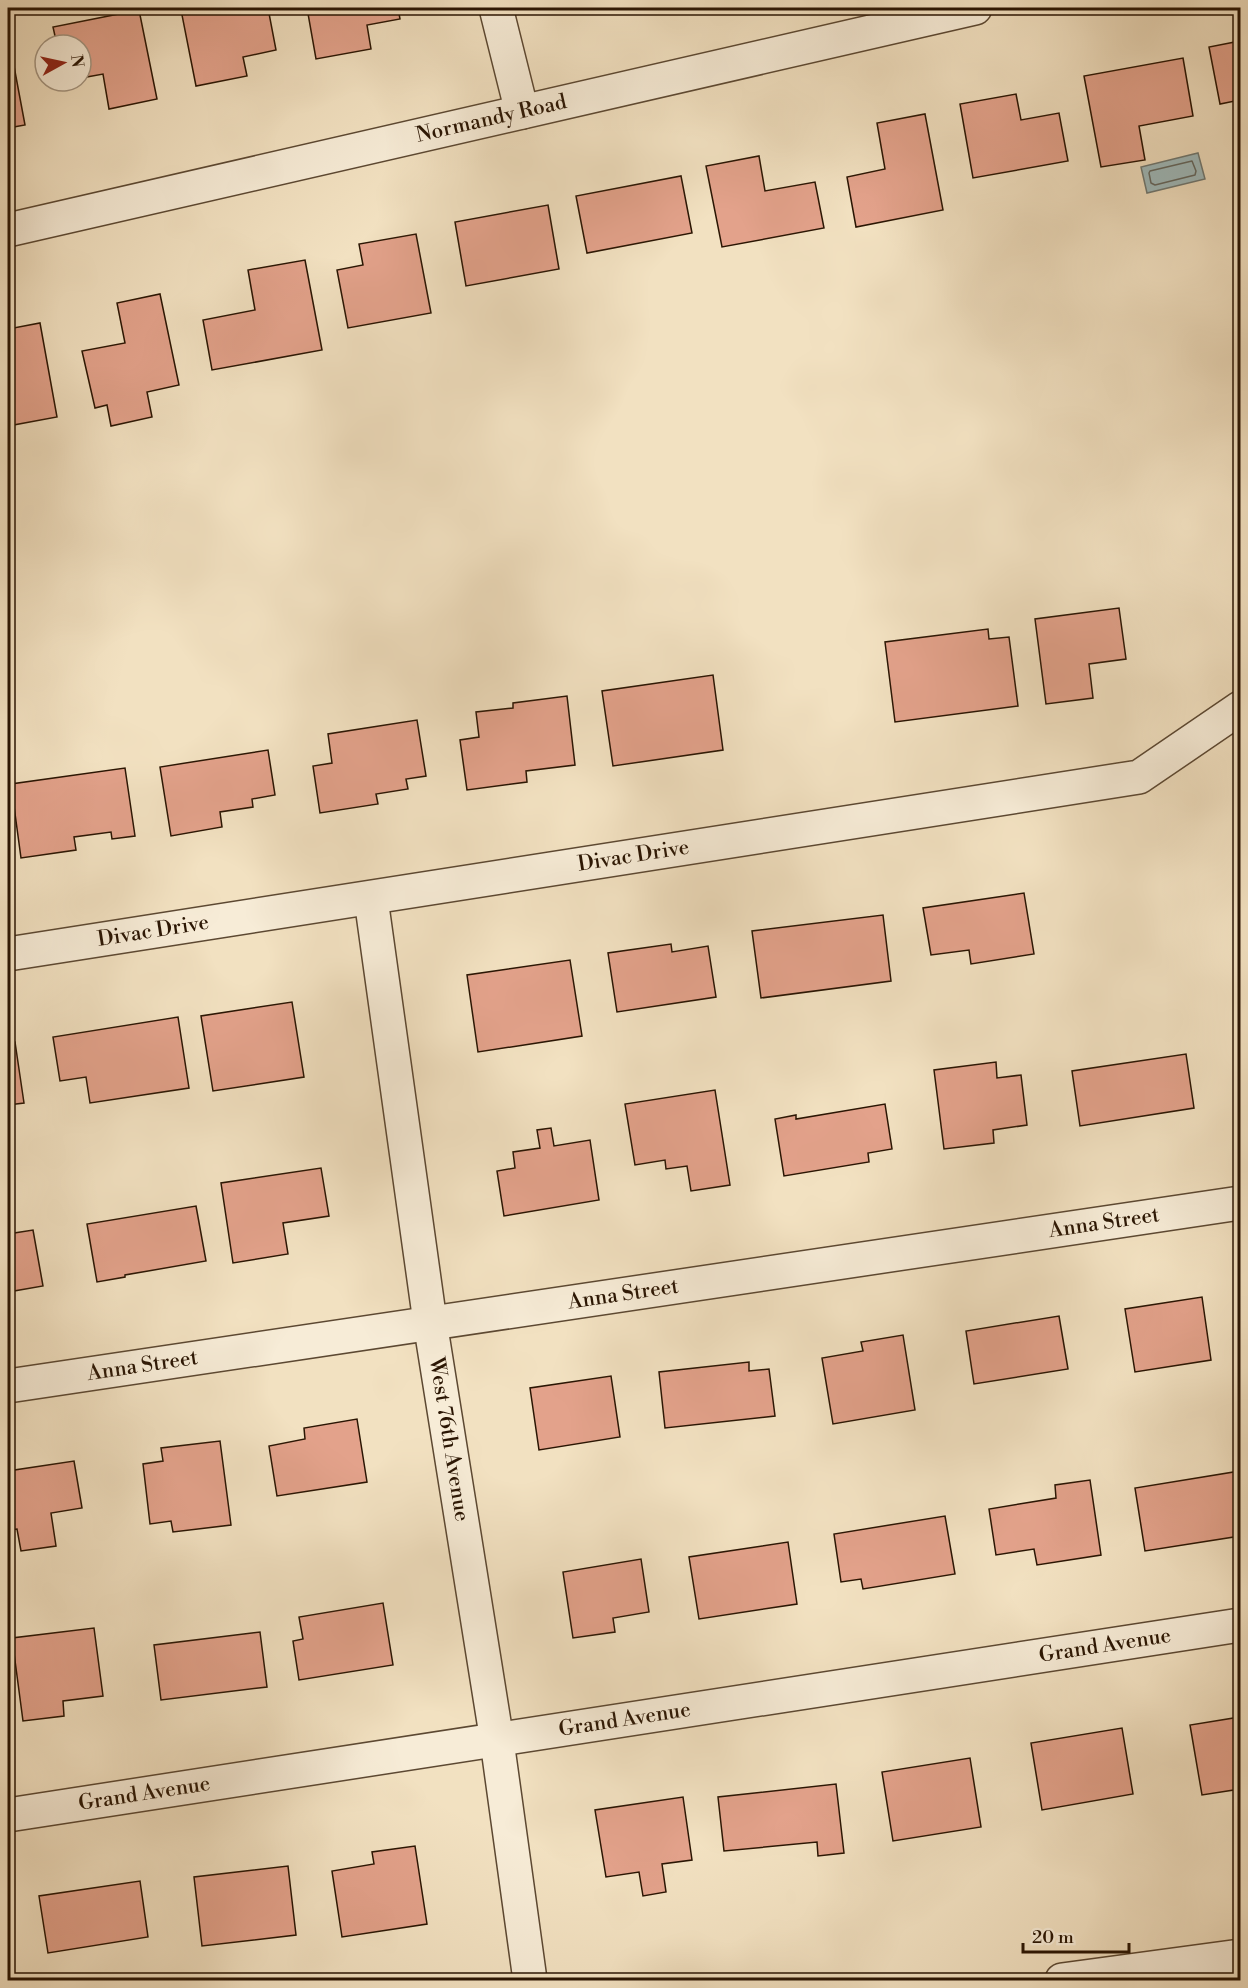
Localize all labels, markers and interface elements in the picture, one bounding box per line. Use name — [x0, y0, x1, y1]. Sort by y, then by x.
north arrow — [33, 33, 93, 93]
text: N — [66, 53, 88, 69]
street label: Normandy Road — [414, 89, 569, 149]
street label: Divac Drive — [576, 835, 691, 878]
street label: Divac Drive — [96, 910, 211, 953]
street label: Anna Street — [1046, 1202, 1162, 1244]
street label: Anna Street — [565, 1273, 681, 1316]
street label: Anna Street — [84, 1345, 200, 1387]
street label: West 76th Avenue — [423, 1354, 475, 1523]
street label: Grand Avenue — [1037, 1623, 1173, 1669]
street label: Grand Avenue — [557, 1697, 693, 1743]
street label: Grand Avenue — [77, 1771, 212, 1817]
scale bar — [1023, 1916, 1130, 1954]
text: 20 m — [1032, 1926, 1074, 1949]

